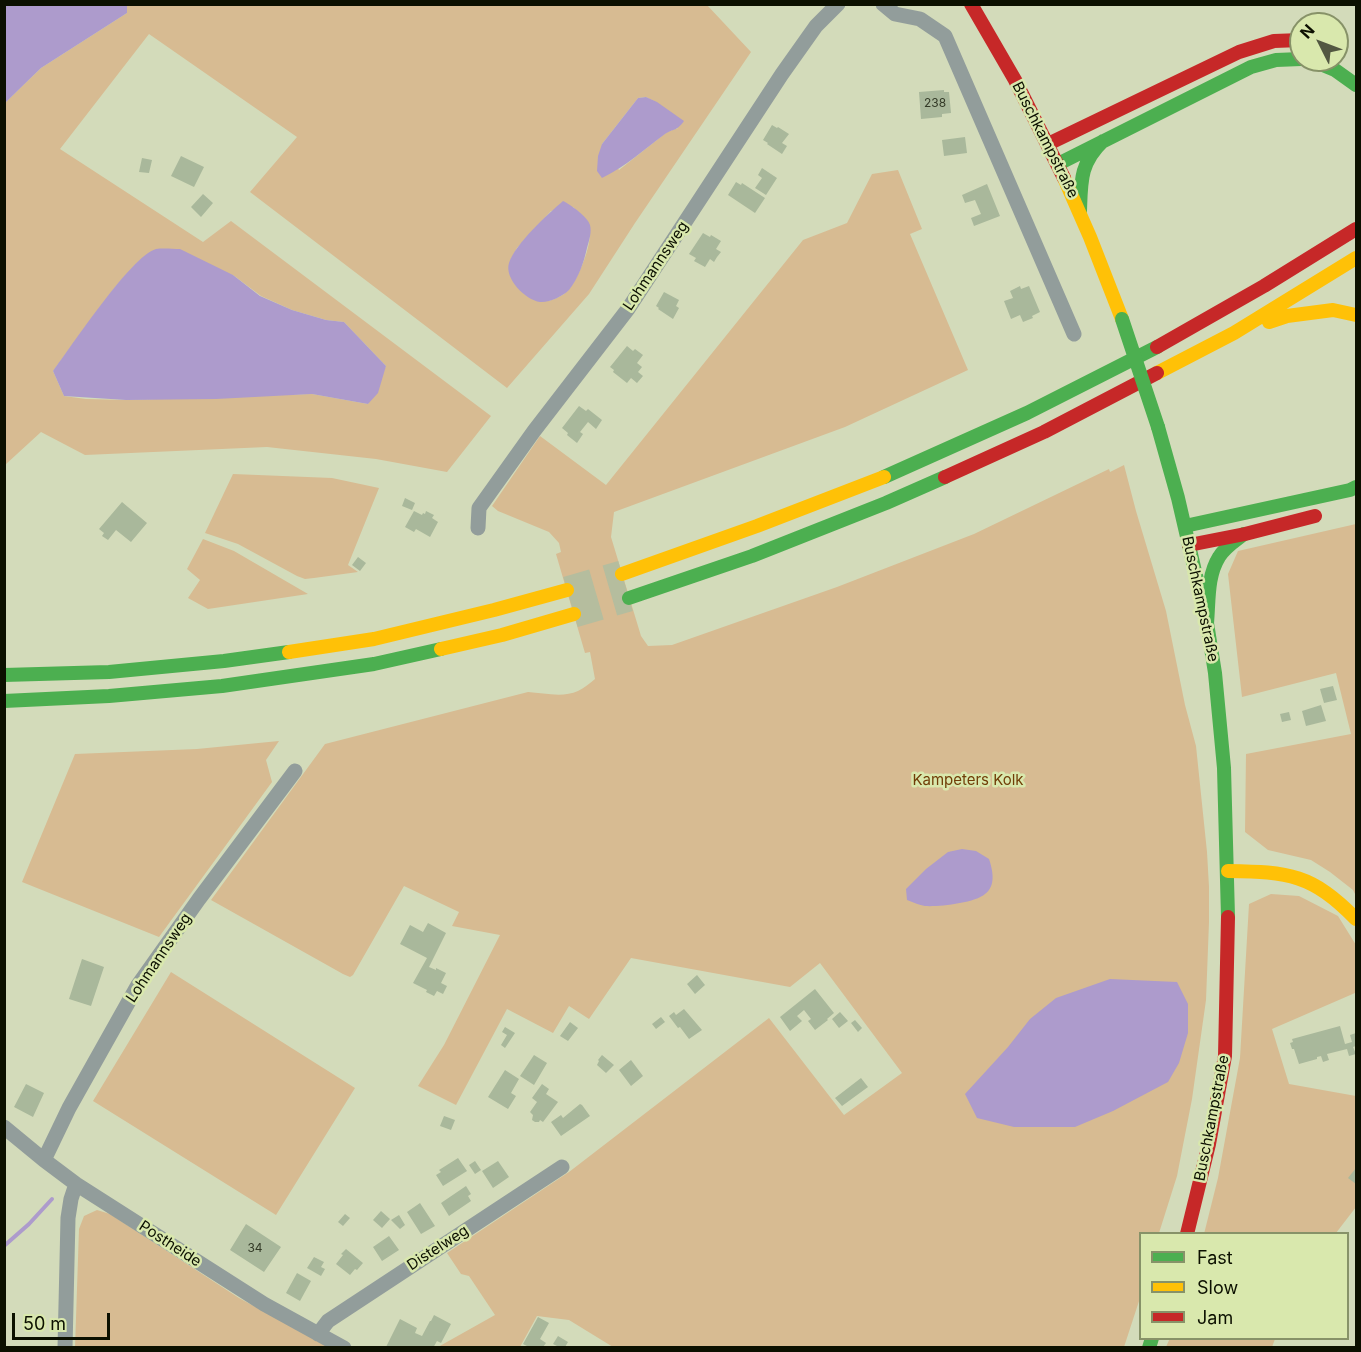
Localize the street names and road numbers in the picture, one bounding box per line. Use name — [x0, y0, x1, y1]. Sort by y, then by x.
street label: Buschkampstraße — [1008, 79, 1082, 201]
street label: Lohmannsweg — [620, 218, 692, 314]
street label: Buschkampstraße — [1178, 535, 1222, 663]
street label: Lohmannsweg — [123, 910, 195, 1006]
street label: Buschkampstraße — [1191, 1054, 1233, 1182]
street label: Postheide — [136, 1217, 204, 1271]
street label: Distelweg — [404, 1222, 472, 1274]

